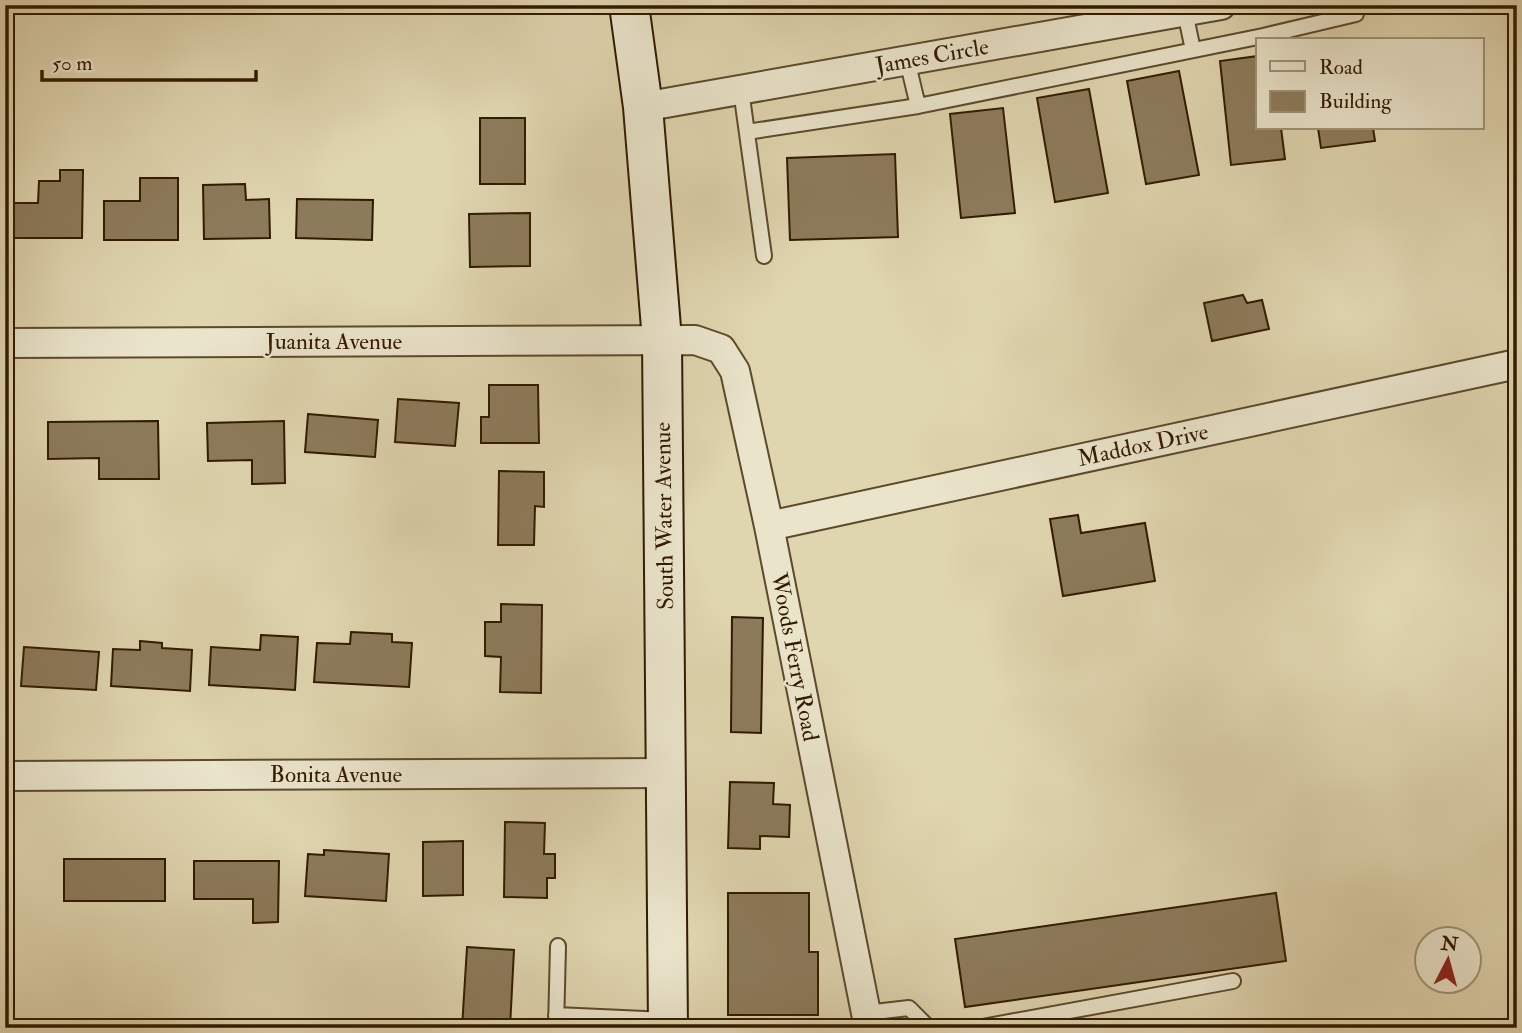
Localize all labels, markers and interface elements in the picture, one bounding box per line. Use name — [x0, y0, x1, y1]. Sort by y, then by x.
street label: James Circle — [872, 32, 991, 80]
scale bar — [42, 38, 256, 82]
legend — [1256, 38, 1484, 130]
text: 50 m — [52, 50, 93, 77]
text: Road — [1319, 54, 1364, 81]
text: Building — [1319, 88, 1392, 115]
street label: Juanita Avenue — [265, 327, 403, 356]
street label: Maddox Drive — [1075, 417, 1211, 473]
street label: South Water Avenue — [648, 421, 680, 610]
street label: Woods Ferry Road — [764, 569, 826, 744]
street label: Bonita Avenue — [270, 760, 403, 789]
north arrow — [1414, 925, 1484, 995]
text: N — [1439, 931, 1460, 957]

